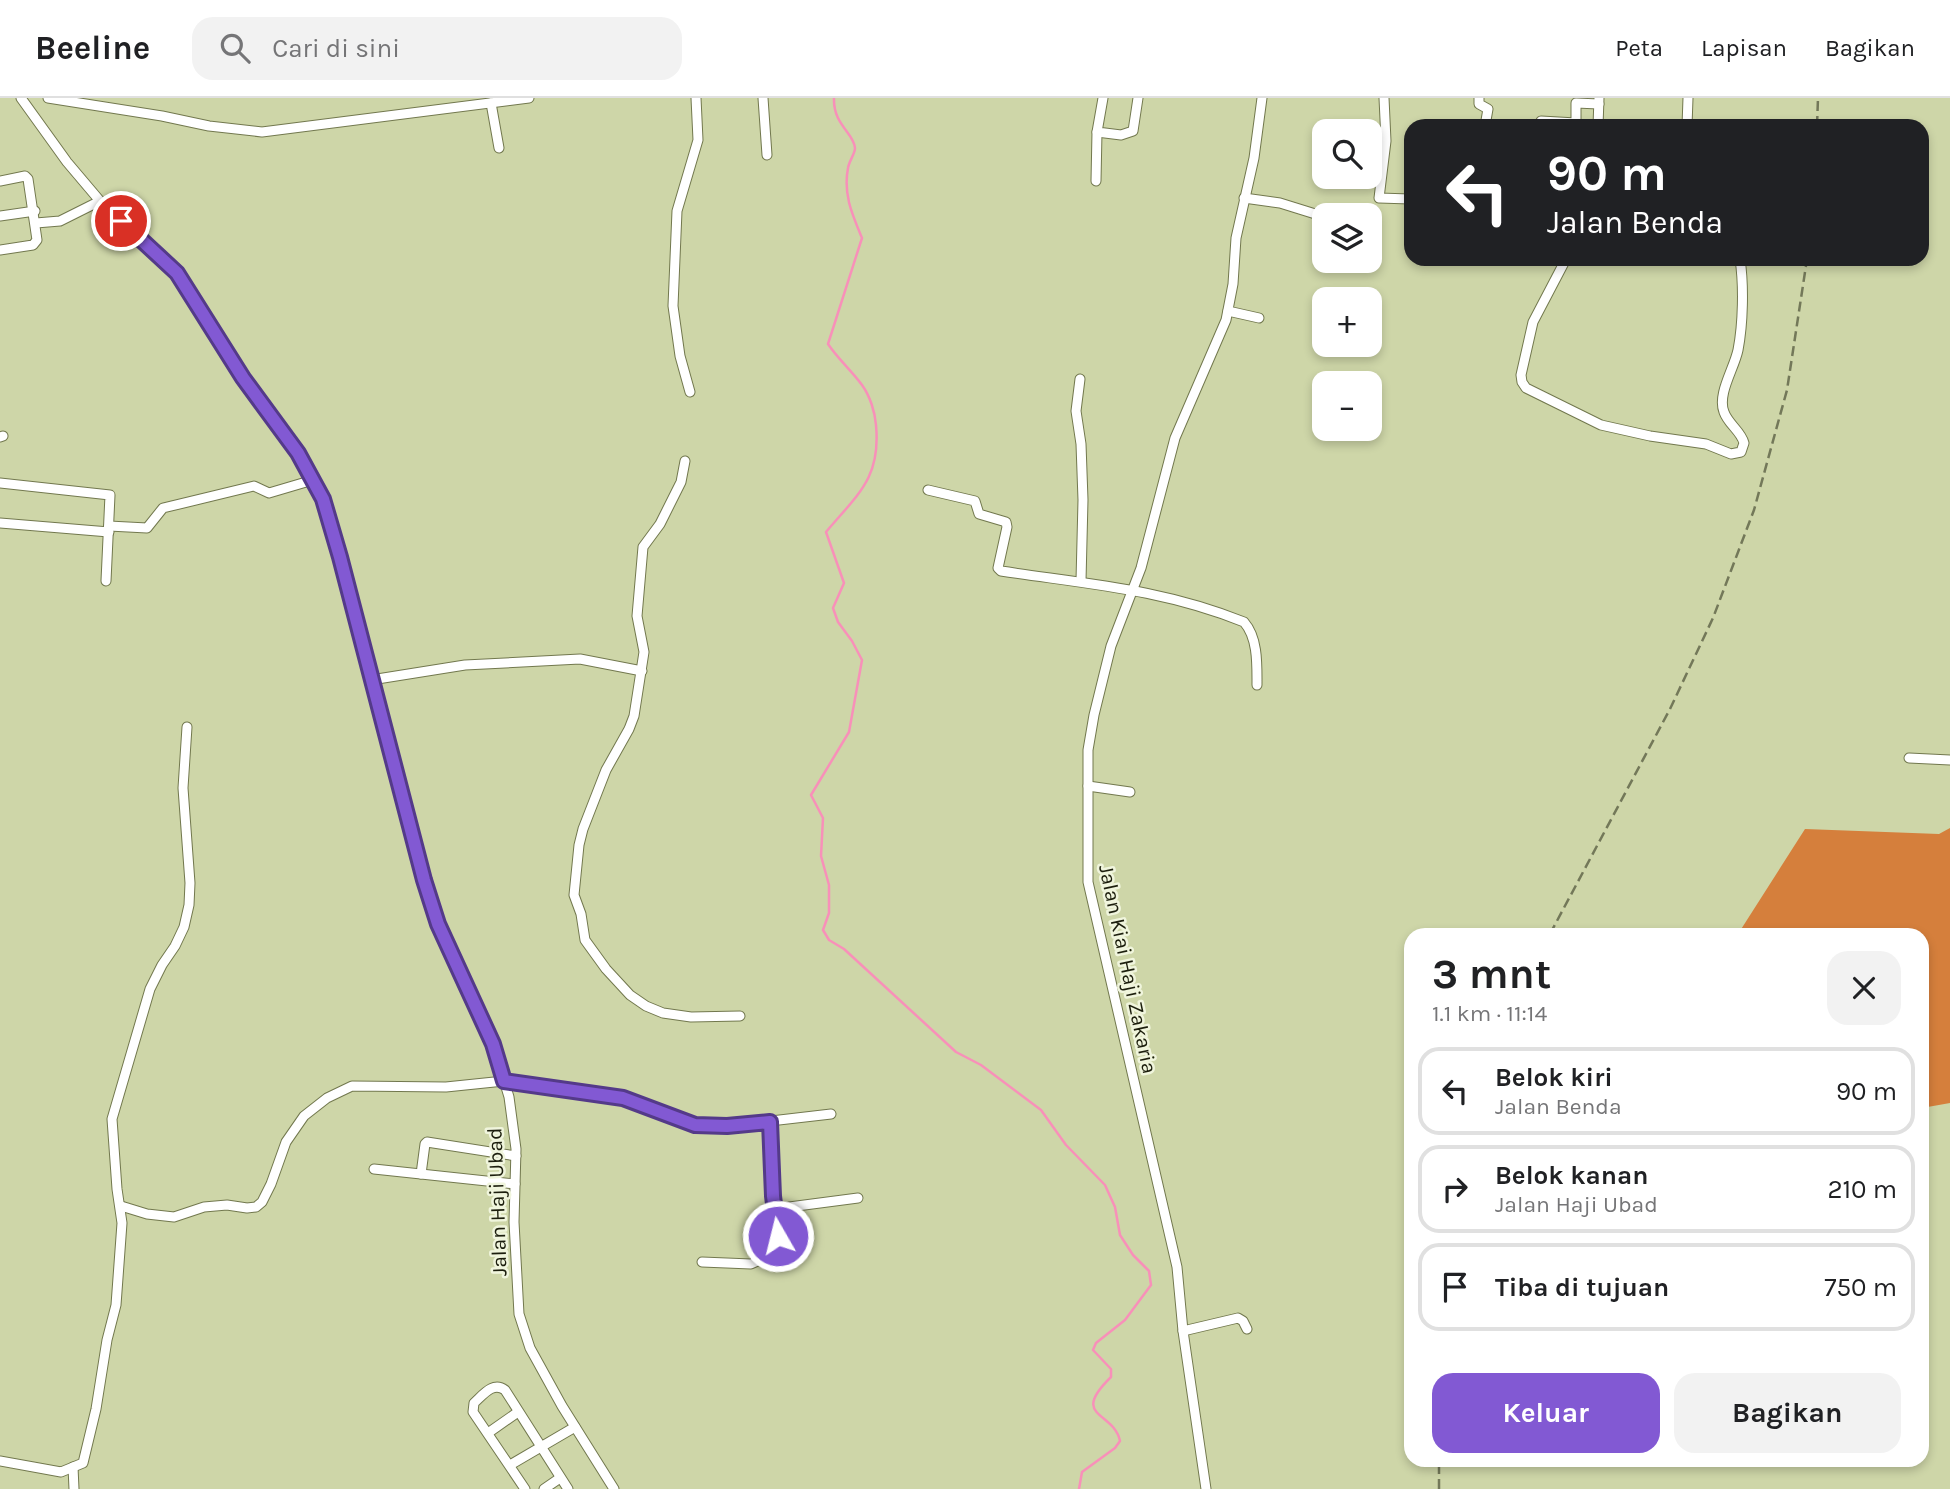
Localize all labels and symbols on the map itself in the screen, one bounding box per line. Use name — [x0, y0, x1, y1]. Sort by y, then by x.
pin — [91, 191, 151, 251]
street label: Jalan Kiai Haji Zakaria — [1094, 862, 1162, 1076]
street label: Jalan Haji Ubad — [482, 1127, 512, 1277]
position arrow — [741, 1199, 815, 1273]

